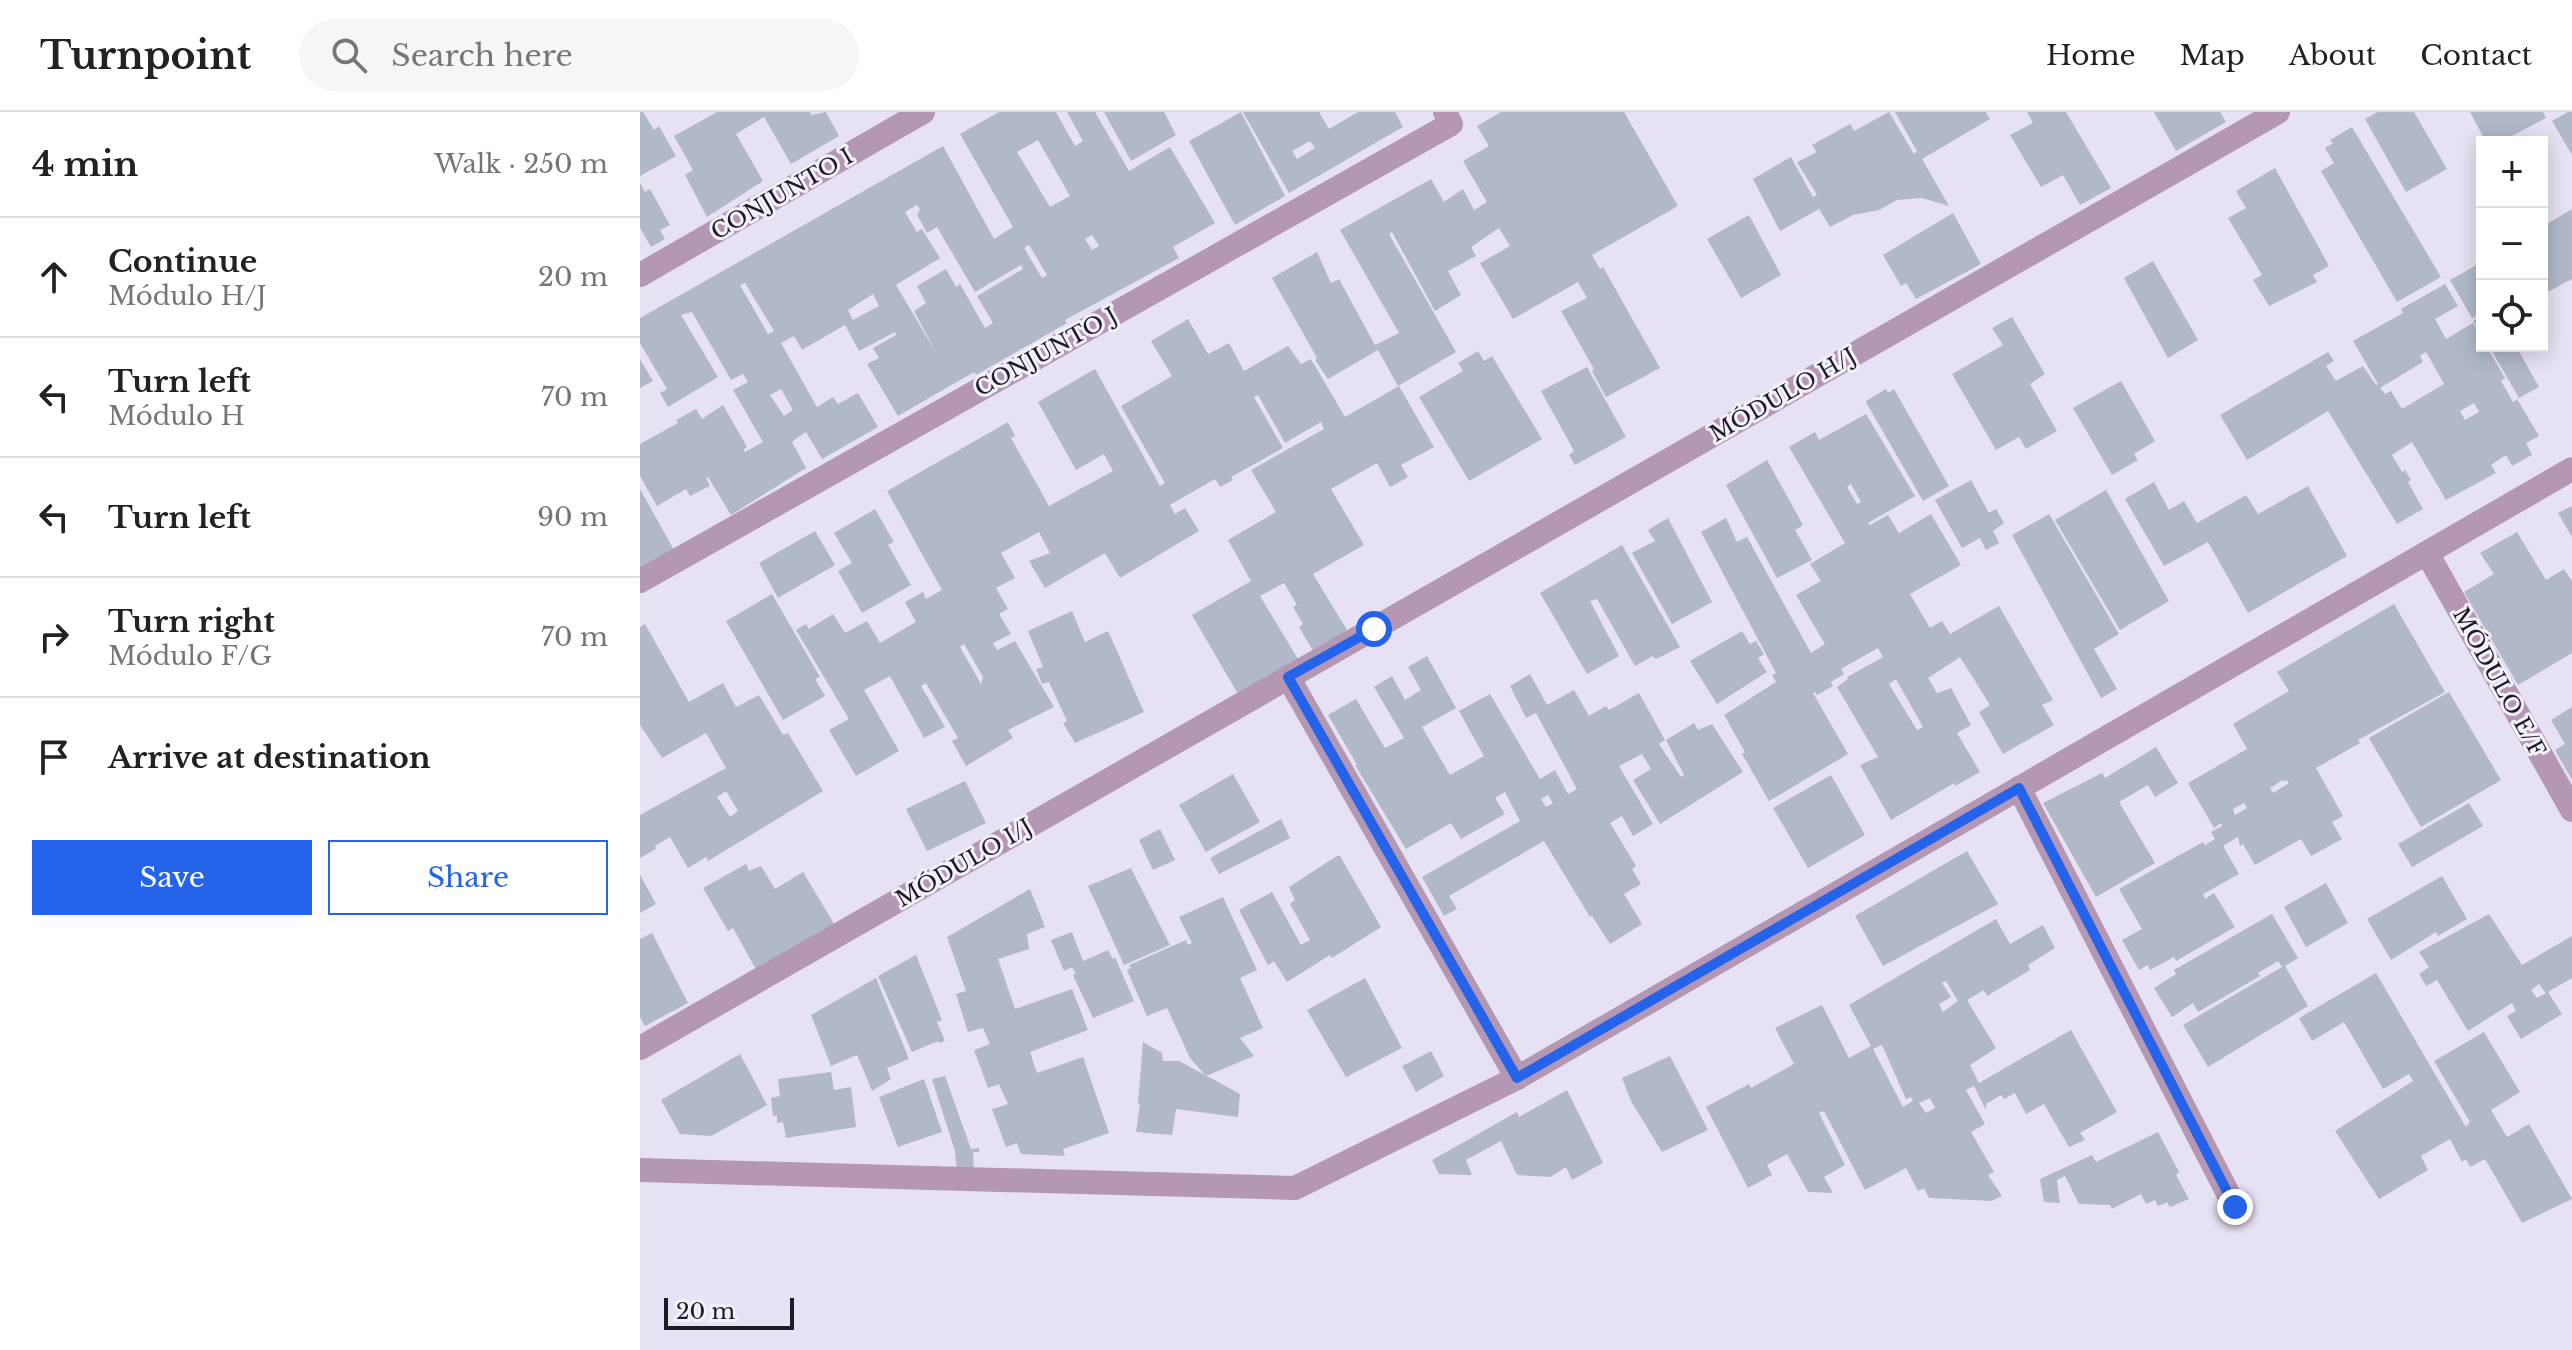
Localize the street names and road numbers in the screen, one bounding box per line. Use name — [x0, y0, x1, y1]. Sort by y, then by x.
street label: CONJUNTO I — [706, 143, 858, 245]
street label: CONJUNTO J — [970, 302, 1122, 402]
street label: MÓDULO H/J — [1705, 341, 1861, 448]
street label: MÓDULO E/F — [2447, 602, 2552, 761]
street label: MÓDULO I/J — [890, 812, 1037, 913]

